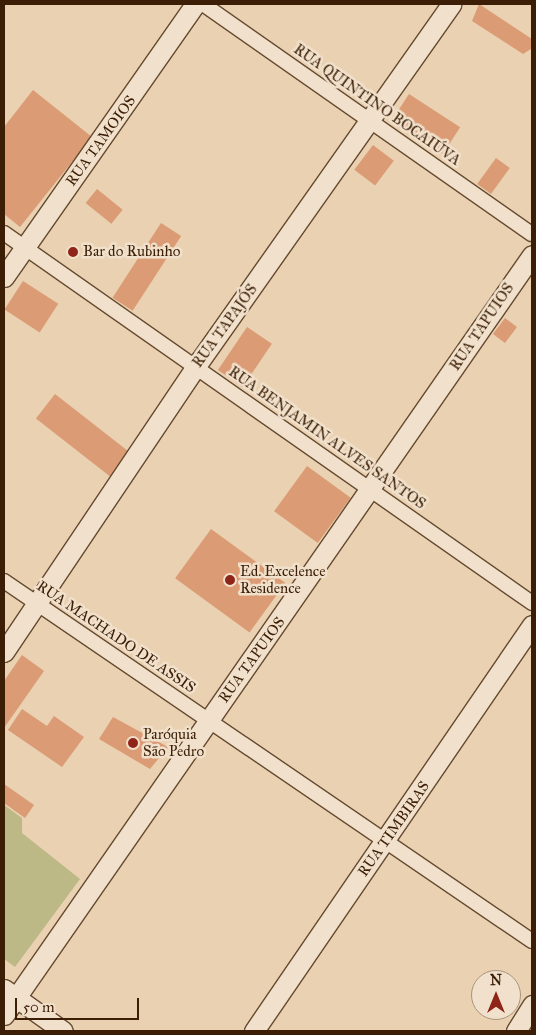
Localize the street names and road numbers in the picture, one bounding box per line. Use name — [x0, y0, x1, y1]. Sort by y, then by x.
street label: RUA QUINTINO BOCAIÚVA — [290, 40, 464, 170]
street label: RUA TAMOIOS — [62, 92, 140, 190]
street label: RUA TAPUIOS — [446, 280, 518, 374]
street label: RUA TAPAJÓS — [189, 281, 261, 371]
street label: RUA BENJAMIN ALVES SANTOS — [225, 363, 429, 513]
street label: RUA MACHADO DE ASSIS — [33, 577, 199, 697]
street label: RUA TAPUIOS — [215, 614, 289, 706]
street label: RUA TIMBIRAS — [354, 778, 434, 880]

